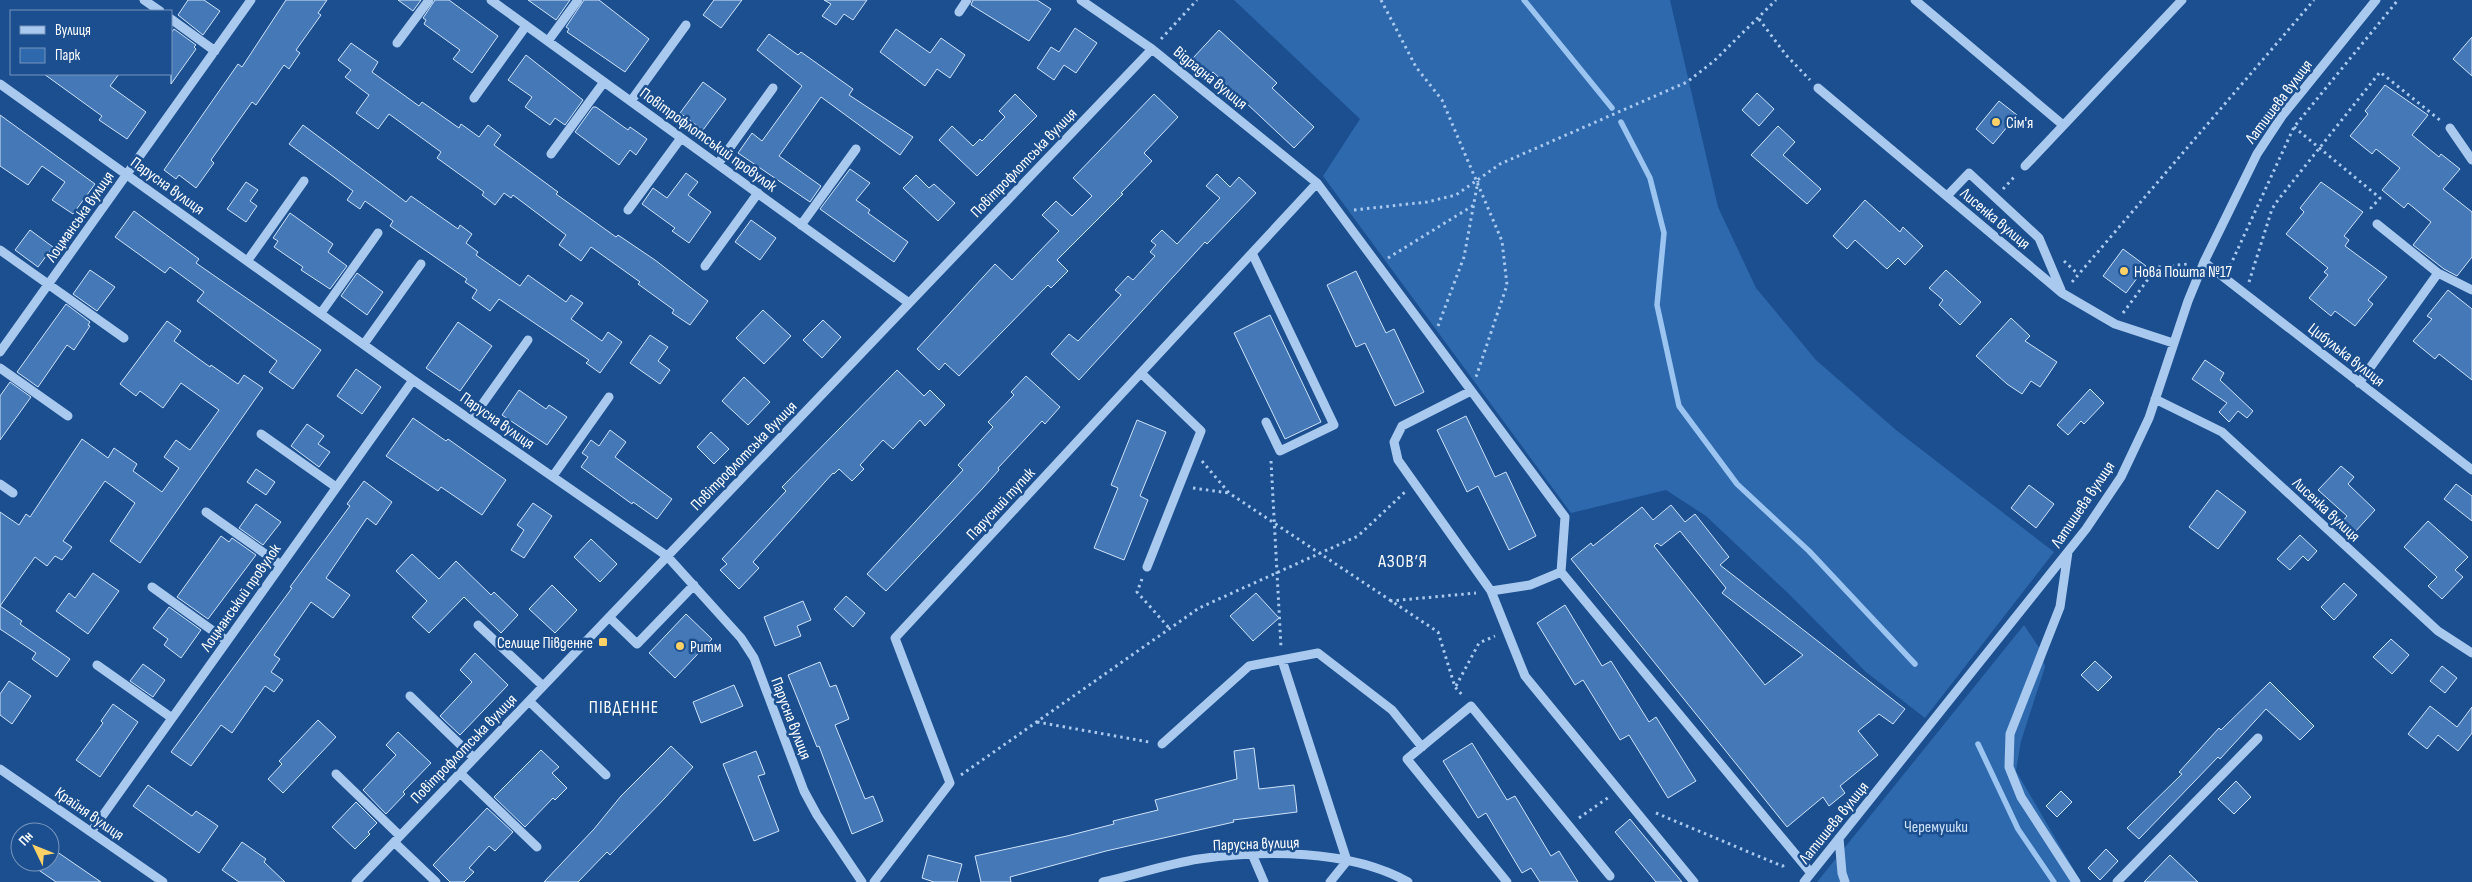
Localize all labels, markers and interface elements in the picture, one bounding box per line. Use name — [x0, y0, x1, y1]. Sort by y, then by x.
legend — [10, 10, 172, 75]
text: Вулиця — [55, 21, 91, 40]
street label: Відрадна вулиця — [1169, 43, 1251, 114]
text: Парк — [55, 46, 81, 65]
street label: Латишева вулиця — [2241, 56, 2317, 148]
street label: Повітрофлотський провулок — [636, 84, 781, 197]
street label: Повітрофлотська вулиця — [967, 104, 1081, 222]
place label: Сім'я — [2006, 114, 2033, 133]
marker: Сім'я — [1990, 116, 2002, 128]
street label: Парусна вулиця — [127, 153, 208, 219]
street label: Лоцманська вулиця — [41, 168, 119, 267]
street label: Лисенка вулиця — [1955, 184, 2034, 254]
place label: Нова Пошта №17 — [2134, 263, 2233, 282]
marker: Нова Пошта №17 — [2118, 265, 2130, 277]
street label: Цибулька вулиця — [2304, 319, 2388, 391]
street label: Парусна вулиця — [456, 389, 538, 454]
street label: Повітрофлотська вулиця — [687, 397, 801, 515]
street label: Латишева вулиця — [2047, 458, 2119, 552]
street label: Парусний тупик — [963, 463, 1040, 544]
street label: Лисенка вулиця — [2287, 473, 2364, 546]
street label: Лоцманський провулок — [196, 540, 286, 656]
district label: АЗОВ’Я — [1377, 551, 1428, 572]
place label: Селище Південне — [497, 634, 593, 653]
marker: Селище Південне — [597, 636, 609, 648]
place label: Ритм — [690, 638, 722, 657]
marker: Ритм — [674, 640, 686, 652]
street label: Парусна вулиця — [766, 675, 815, 762]
street label: Повітрофлотська вулиця — [407, 690, 521, 808]
district label: ПІВДЕННЕ — [589, 697, 659, 718]
street label: Латишева вулиця — [1795, 778, 1873, 869]
street label: Крайня вулиця — [51, 783, 127, 845]
park label: Черемушки — [1904, 818, 1968, 837]
north arrow — [10, 822, 60, 872]
text: Пн — [15, 828, 37, 849]
street label: Парусна вулиця — [1212, 833, 1300, 856]

